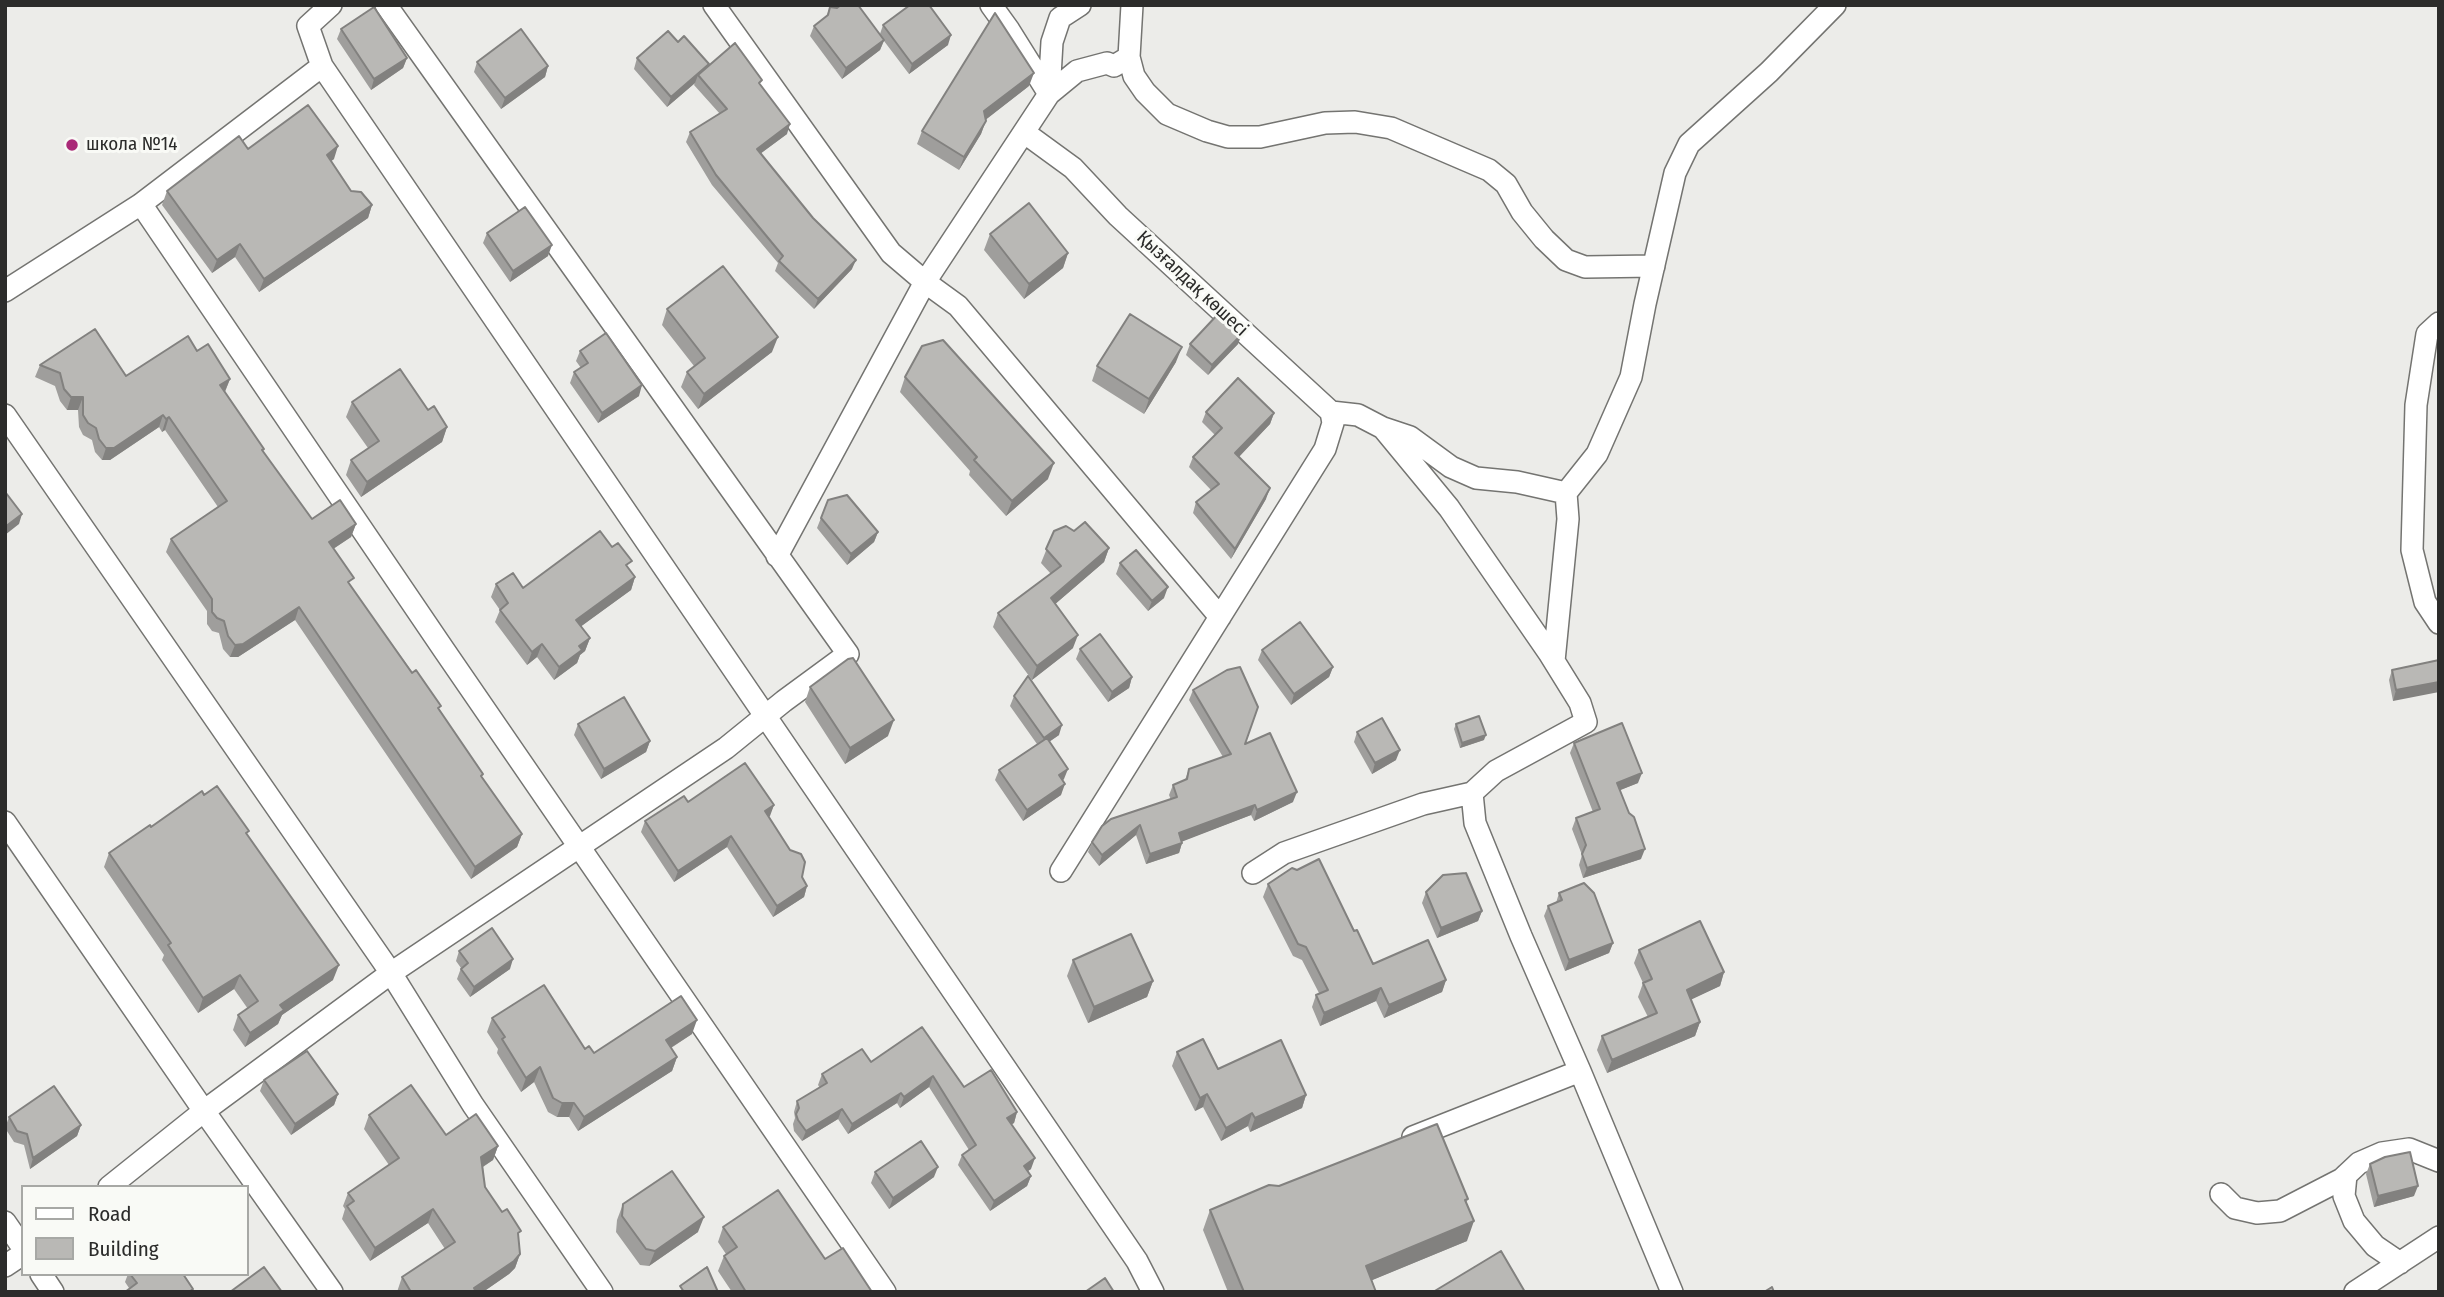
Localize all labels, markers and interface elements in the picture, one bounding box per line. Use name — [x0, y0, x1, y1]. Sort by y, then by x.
place label: школа №14 — [86, 134, 177, 156]
marker: школа №14 — [64, 137, 80, 153]
street label: Қызғалдақ көшесі — [1132, 227, 1252, 341]
legend — [21, 1185, 248, 1276]
text: Road — [88, 1201, 132, 1227]
text: Building — [88, 1236, 159, 1262]

